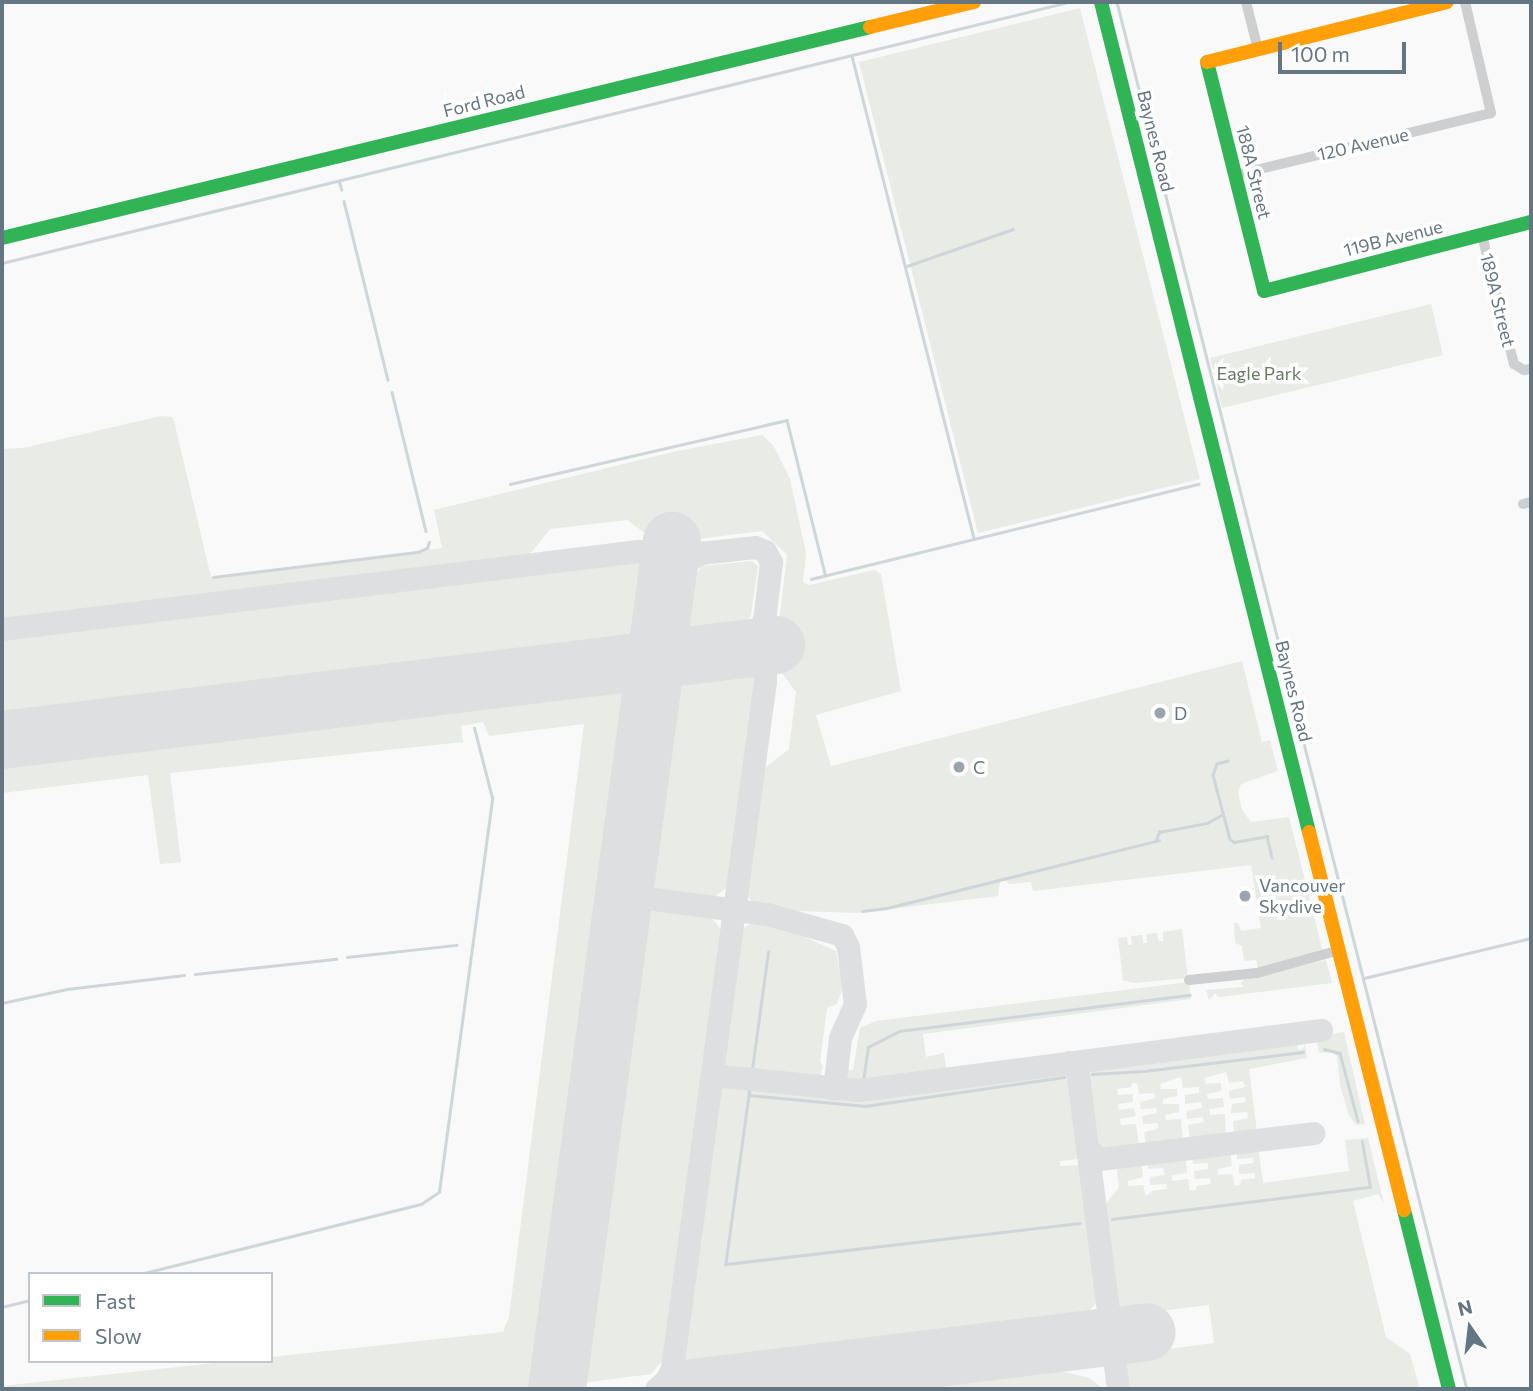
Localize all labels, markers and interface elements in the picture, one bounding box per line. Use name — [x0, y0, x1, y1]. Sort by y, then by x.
scale bar — [1281, 28, 1409, 72]
text: 100 m — [1291, 41, 1350, 66]
street label: Ford Road — [441, 80, 527, 122]
street label: Baynes Road — [1133, 88, 1179, 194]
street label: 188A Street — [1232, 123, 1276, 221]
street label: 120 Avenue — [1315, 123, 1411, 165]
street label: 119B Avenue — [1341, 215, 1445, 261]
street label: 189A Street — [1476, 251, 1520, 349]
park label: Eagle Park — [1216, 362, 1302, 384]
street label: Baynes Road — [1271, 638, 1317, 744]
place label: D — [1174, 702, 1187, 724]
marker: D — [1152, 705, 1168, 721]
place label: C — [973, 756, 985, 778]
marker: C — [951, 759, 967, 775]
place label: Vancouver Skydive — [1259, 875, 1345, 917]
marker: Vancouver Skydive — [1237, 888, 1253, 904]
legend — [28, 1272, 273, 1363]
text: Fast — [95, 1288, 136, 1313]
north arrow — [1435, 1293, 1505, 1363]
text: N — [1455, 1294, 1474, 1320]
text: Slow — [95, 1323, 142, 1348]

